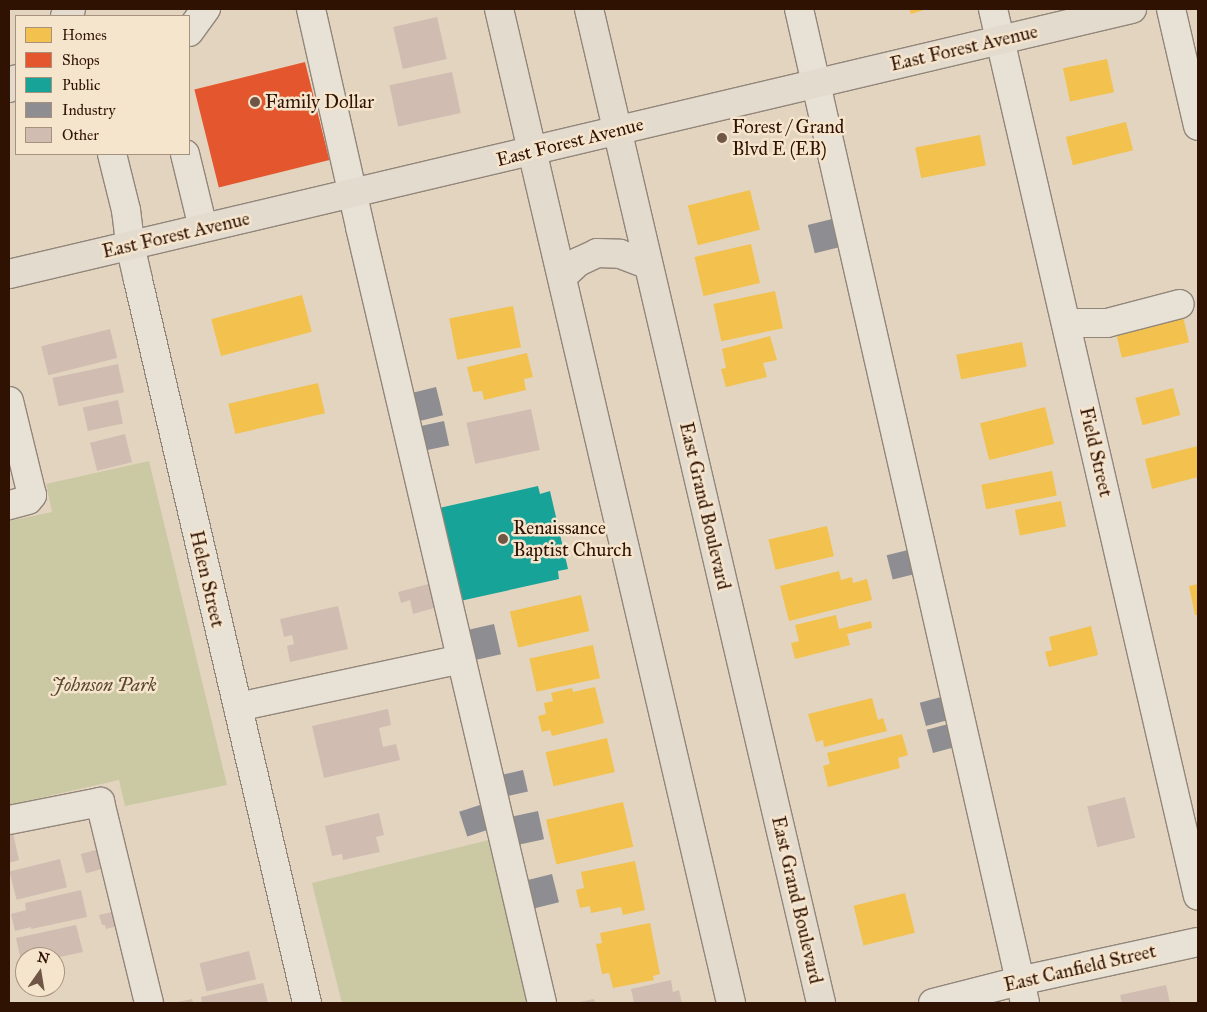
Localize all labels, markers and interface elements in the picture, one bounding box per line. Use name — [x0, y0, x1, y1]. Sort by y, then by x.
legend — [15, 15, 190, 155]
street label: East Forest Avenue — [888, 20, 1040, 76]
text: Homes — [62, 26, 107, 44]
text: Shops — [62, 51, 100, 69]
text: Public — [62, 76, 100, 94]
place label: Family Dollar — [265, 91, 374, 113]
marker: Family Dollar — [249, 96, 261, 108]
text: Industry — [62, 101, 116, 119]
street label: East Forest Avenue — [494, 113, 646, 171]
place label: Forest / Grand Blvd E (EB) — [732, 116, 844, 160]
text: Other — [62, 126, 99, 144]
marker: Forest / Grand Blvd E (EB) — [716, 132, 728, 144]
street label: East Forest Avenue — [100, 207, 252, 263]
street label: Field Street — [1075, 405, 1117, 499]
street label: East Grand Boulevard — [675, 420, 735, 592]
place label: Renaissance Baptist Church — [513, 517, 632, 561]
street label: Helen Street — [185, 528, 229, 630]
marker: Renaissance Baptist Church — [497, 533, 509, 545]
park label: Johnson Park — [51, 674, 157, 696]
street label: East Grand Boulevard — [767, 814, 827, 986]
street label: East Canfield Street — [1002, 939, 1158, 997]
north arrow — [15, 947, 65, 997]
text: N — [36, 948, 51, 967]

